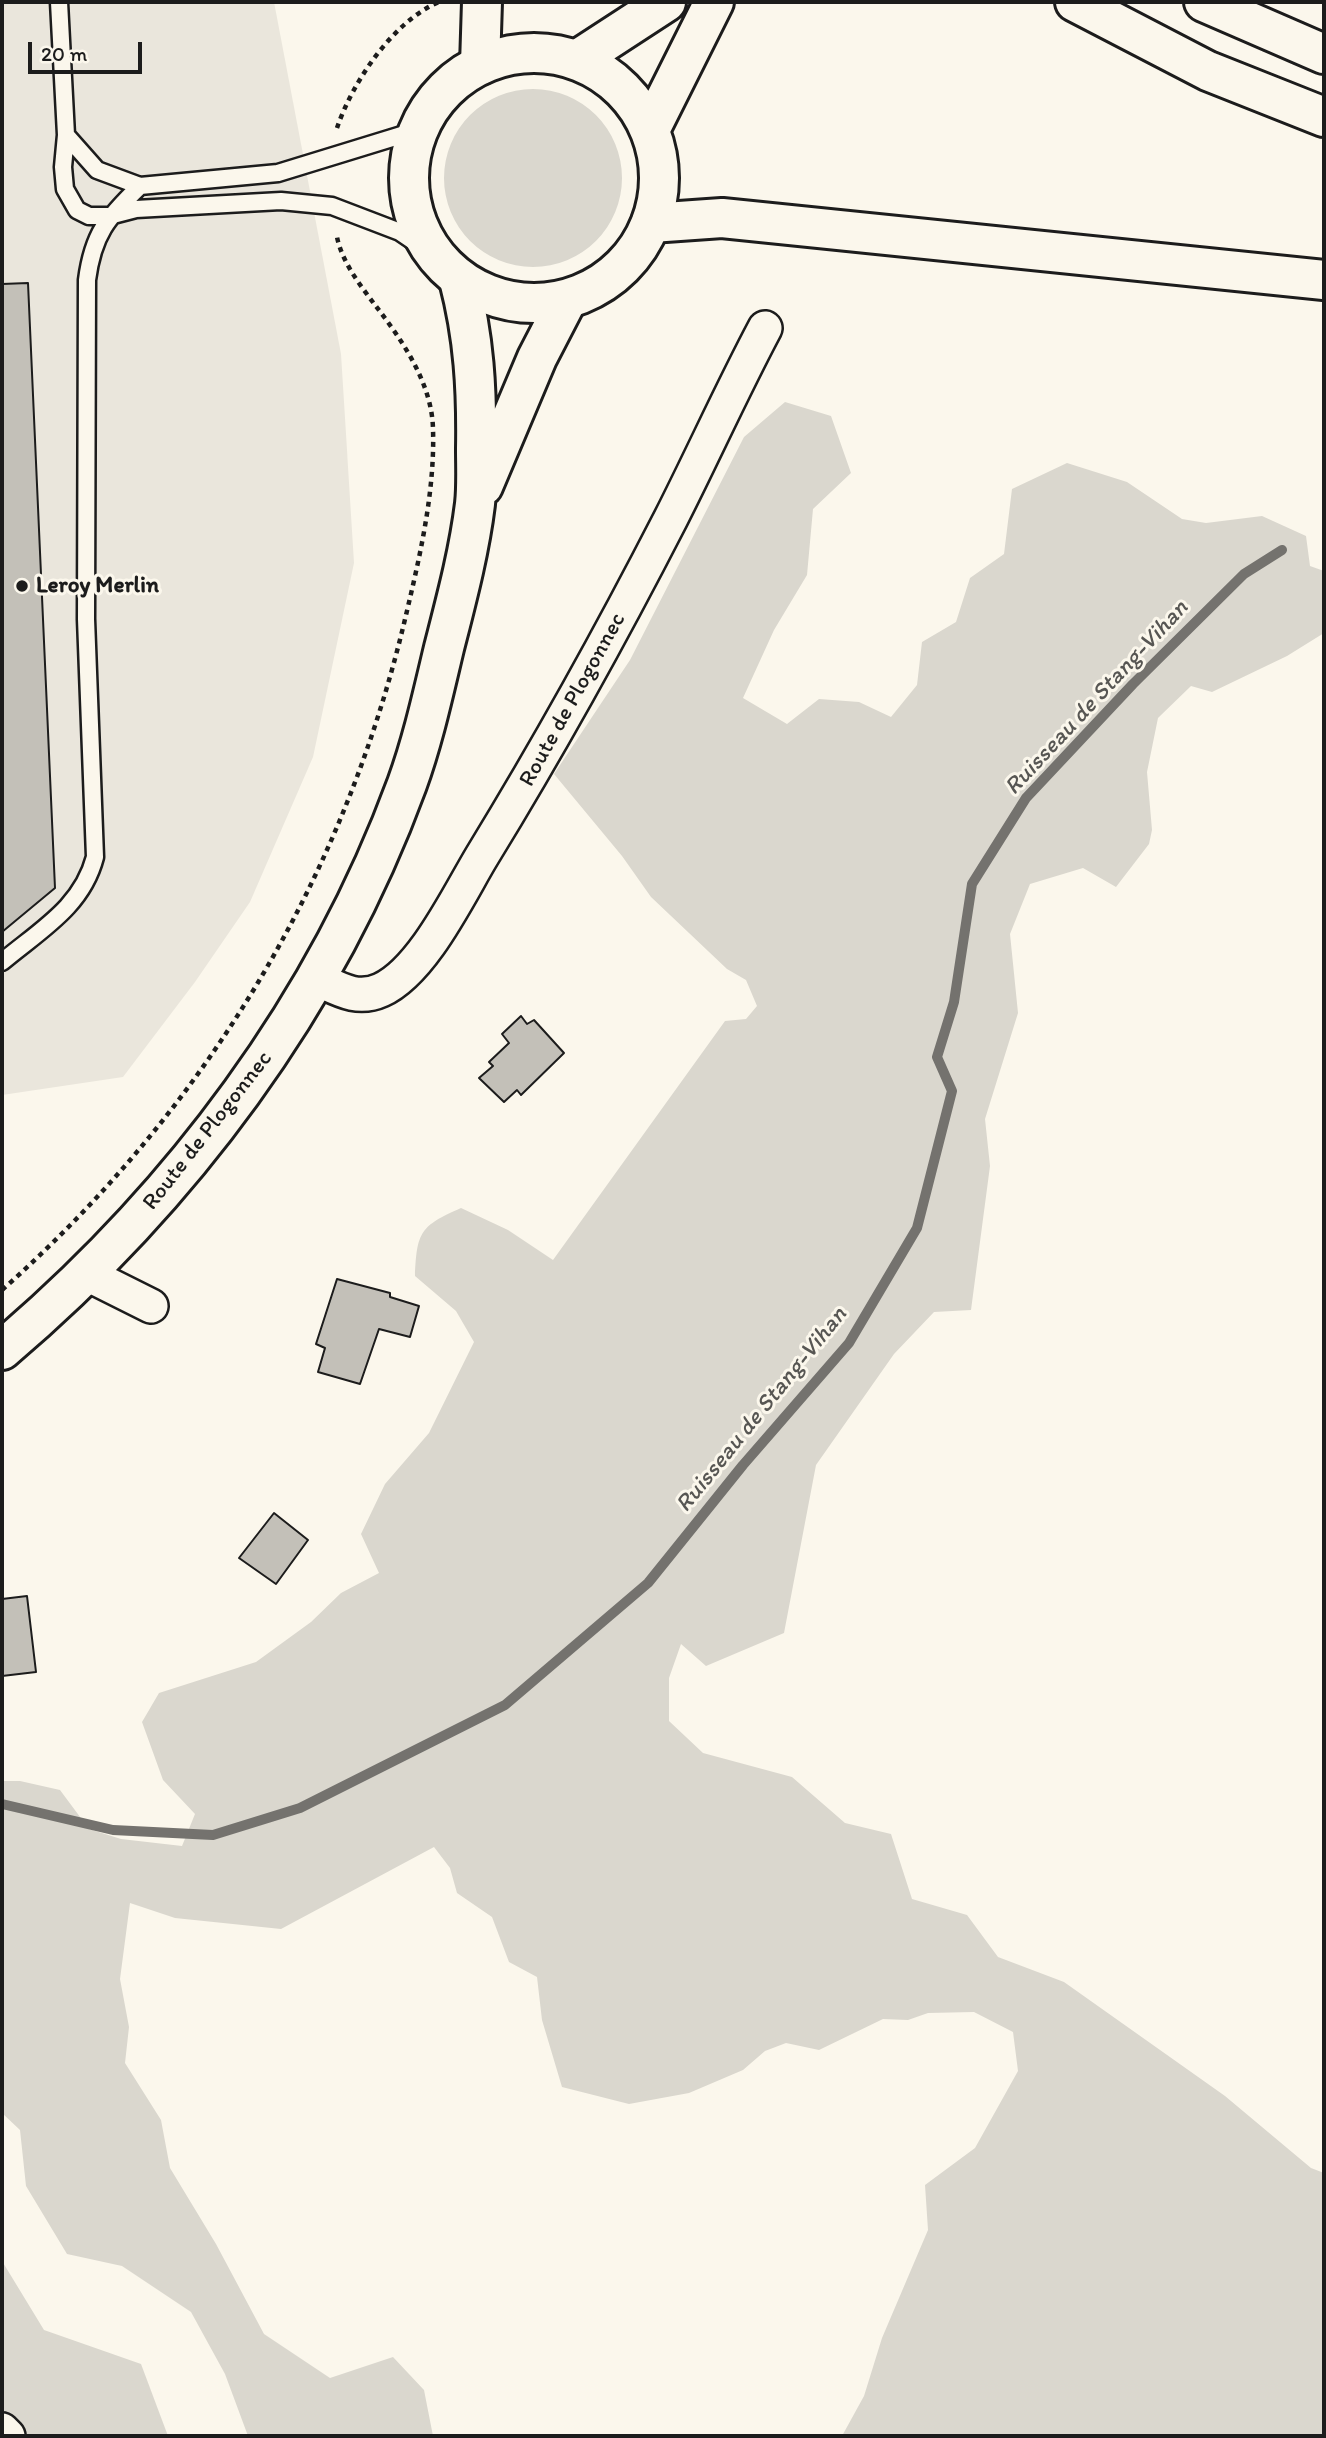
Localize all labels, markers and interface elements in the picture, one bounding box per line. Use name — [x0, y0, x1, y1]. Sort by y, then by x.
scale bar — [32, 28, 145, 72]
text: 20 m — [41, 41, 87, 66]
place label: Leroy Merlin — [36, 572, 159, 600]
marker: Leroy Merlin — [14, 578, 30, 594]
water label: Ruisseau de Stang-Vihan — [999, 595, 1195, 801]
street label: Route de Plogonnec — [514, 608, 632, 792]
street label: Route de Plogonnec — [137, 1046, 279, 1216]
water label: Ruisseau de Stang-Vihan — [670, 1301, 854, 1519]

